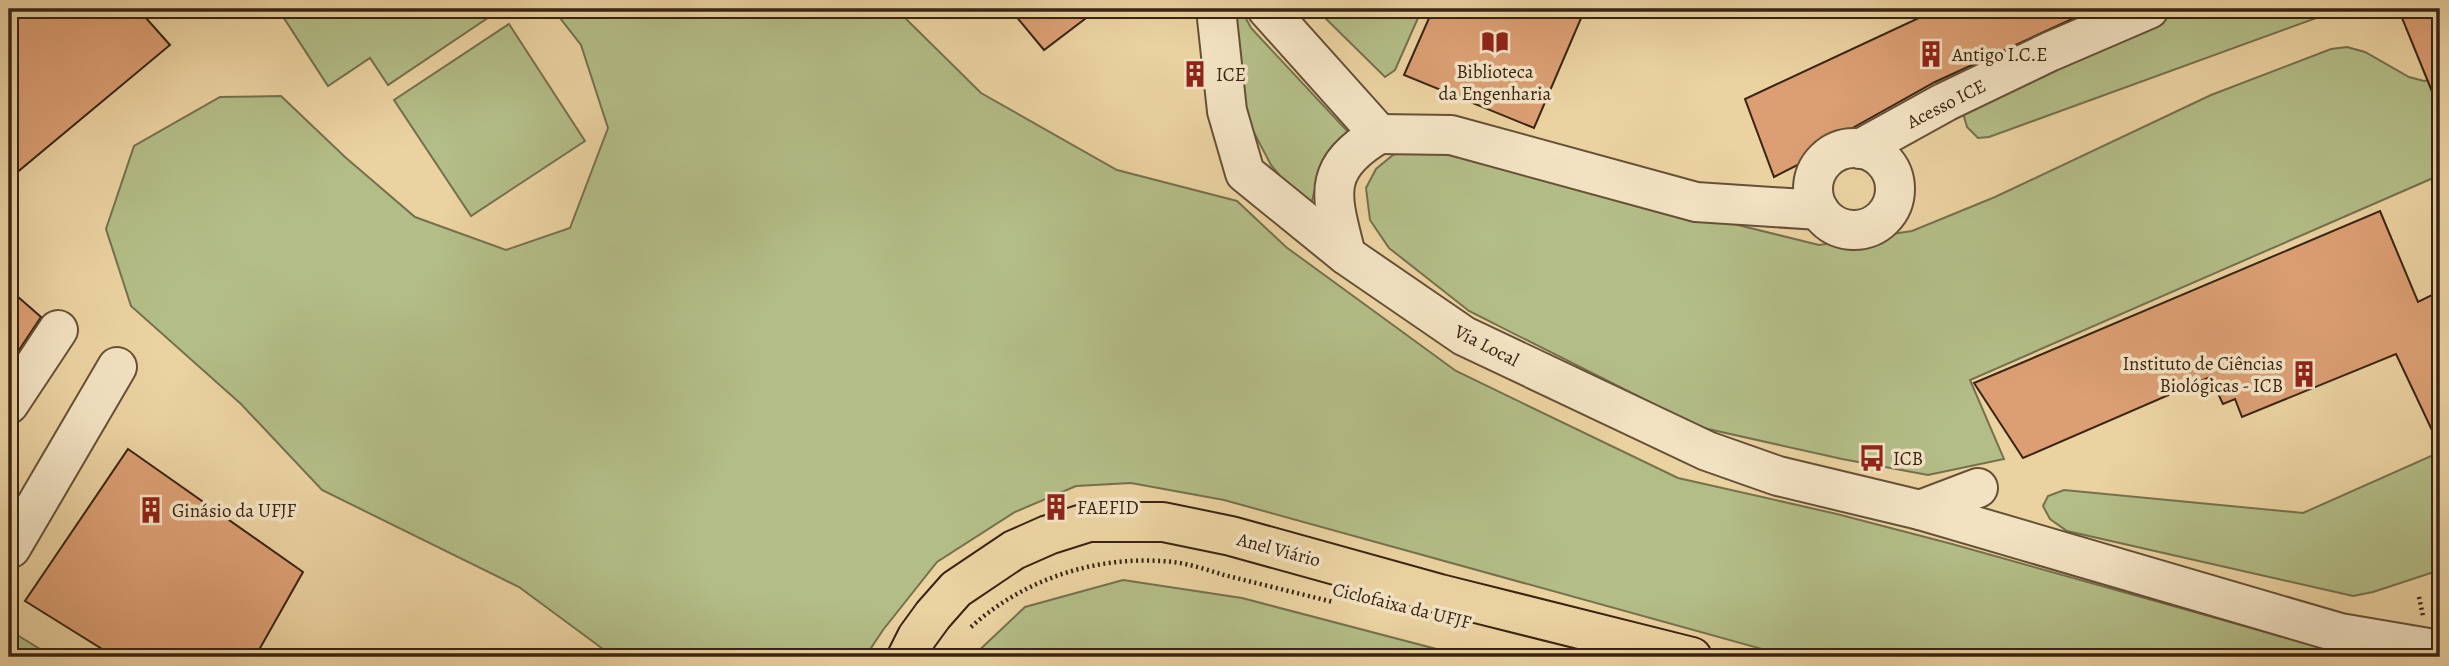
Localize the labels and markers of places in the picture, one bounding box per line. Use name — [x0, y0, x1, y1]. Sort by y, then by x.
library icon: Biblioteca da Engenharia — [1480, 27, 1510, 57]
building icon: Antigo I.C.E — [1916, 39, 1946, 69]
place label: Antigo I.C.E — [1951, 42, 2048, 68]
building icon: ICE — [1180, 59, 1210, 89]
place label: Biblioteca da Engenharia — [1439, 59, 1552, 107]
place label: ICE — [1216, 62, 1246, 88]
place label: Instituto de Ciências Biológicas - ICB — [2122, 351, 2283, 399]
building icon: Instituto de Ciências Biológicas - ICB — [2289, 359, 2319, 389]
bus stop icon: ICB — [1857, 443, 1887, 473]
place label: ICB — [1893, 446, 1923, 472]
building icon: FAEFID — [1041, 492, 1071, 522]
building icon: Ginásio da UFJF — [136, 495, 166, 525]
place label: FAEFID — [1077, 495, 1139, 521]
place label: Ginásio da UFJF — [172, 498, 297, 524]

